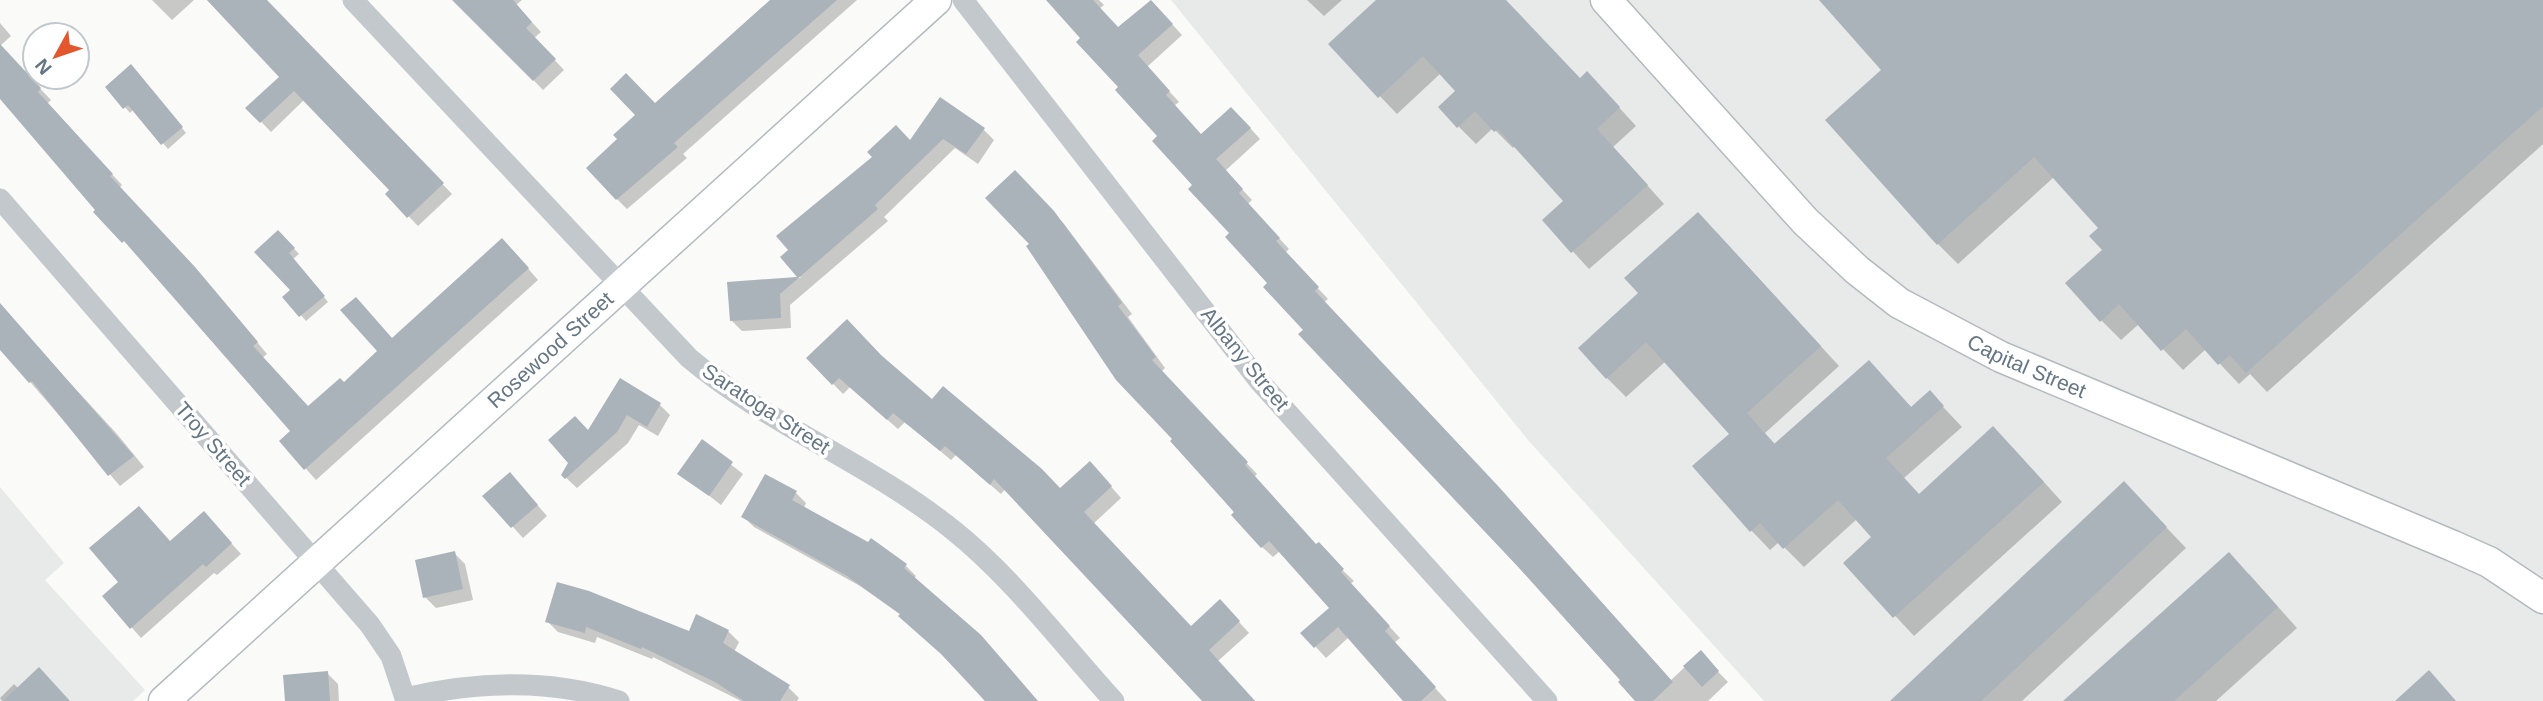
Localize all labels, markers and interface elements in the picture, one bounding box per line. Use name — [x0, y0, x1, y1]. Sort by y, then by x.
north arrow — [21, 21, 91, 91]
text: N — [31, 55, 56, 79]
street label: Rosewood Street — [483, 287, 618, 412]
street label: Albany Street — [1197, 302, 1294, 415]
street label: Capital Street — [1964, 329, 2090, 402]
street label: Saratoga Street — [698, 359, 834, 458]
street label: Troy Street — [171, 397, 256, 490]

